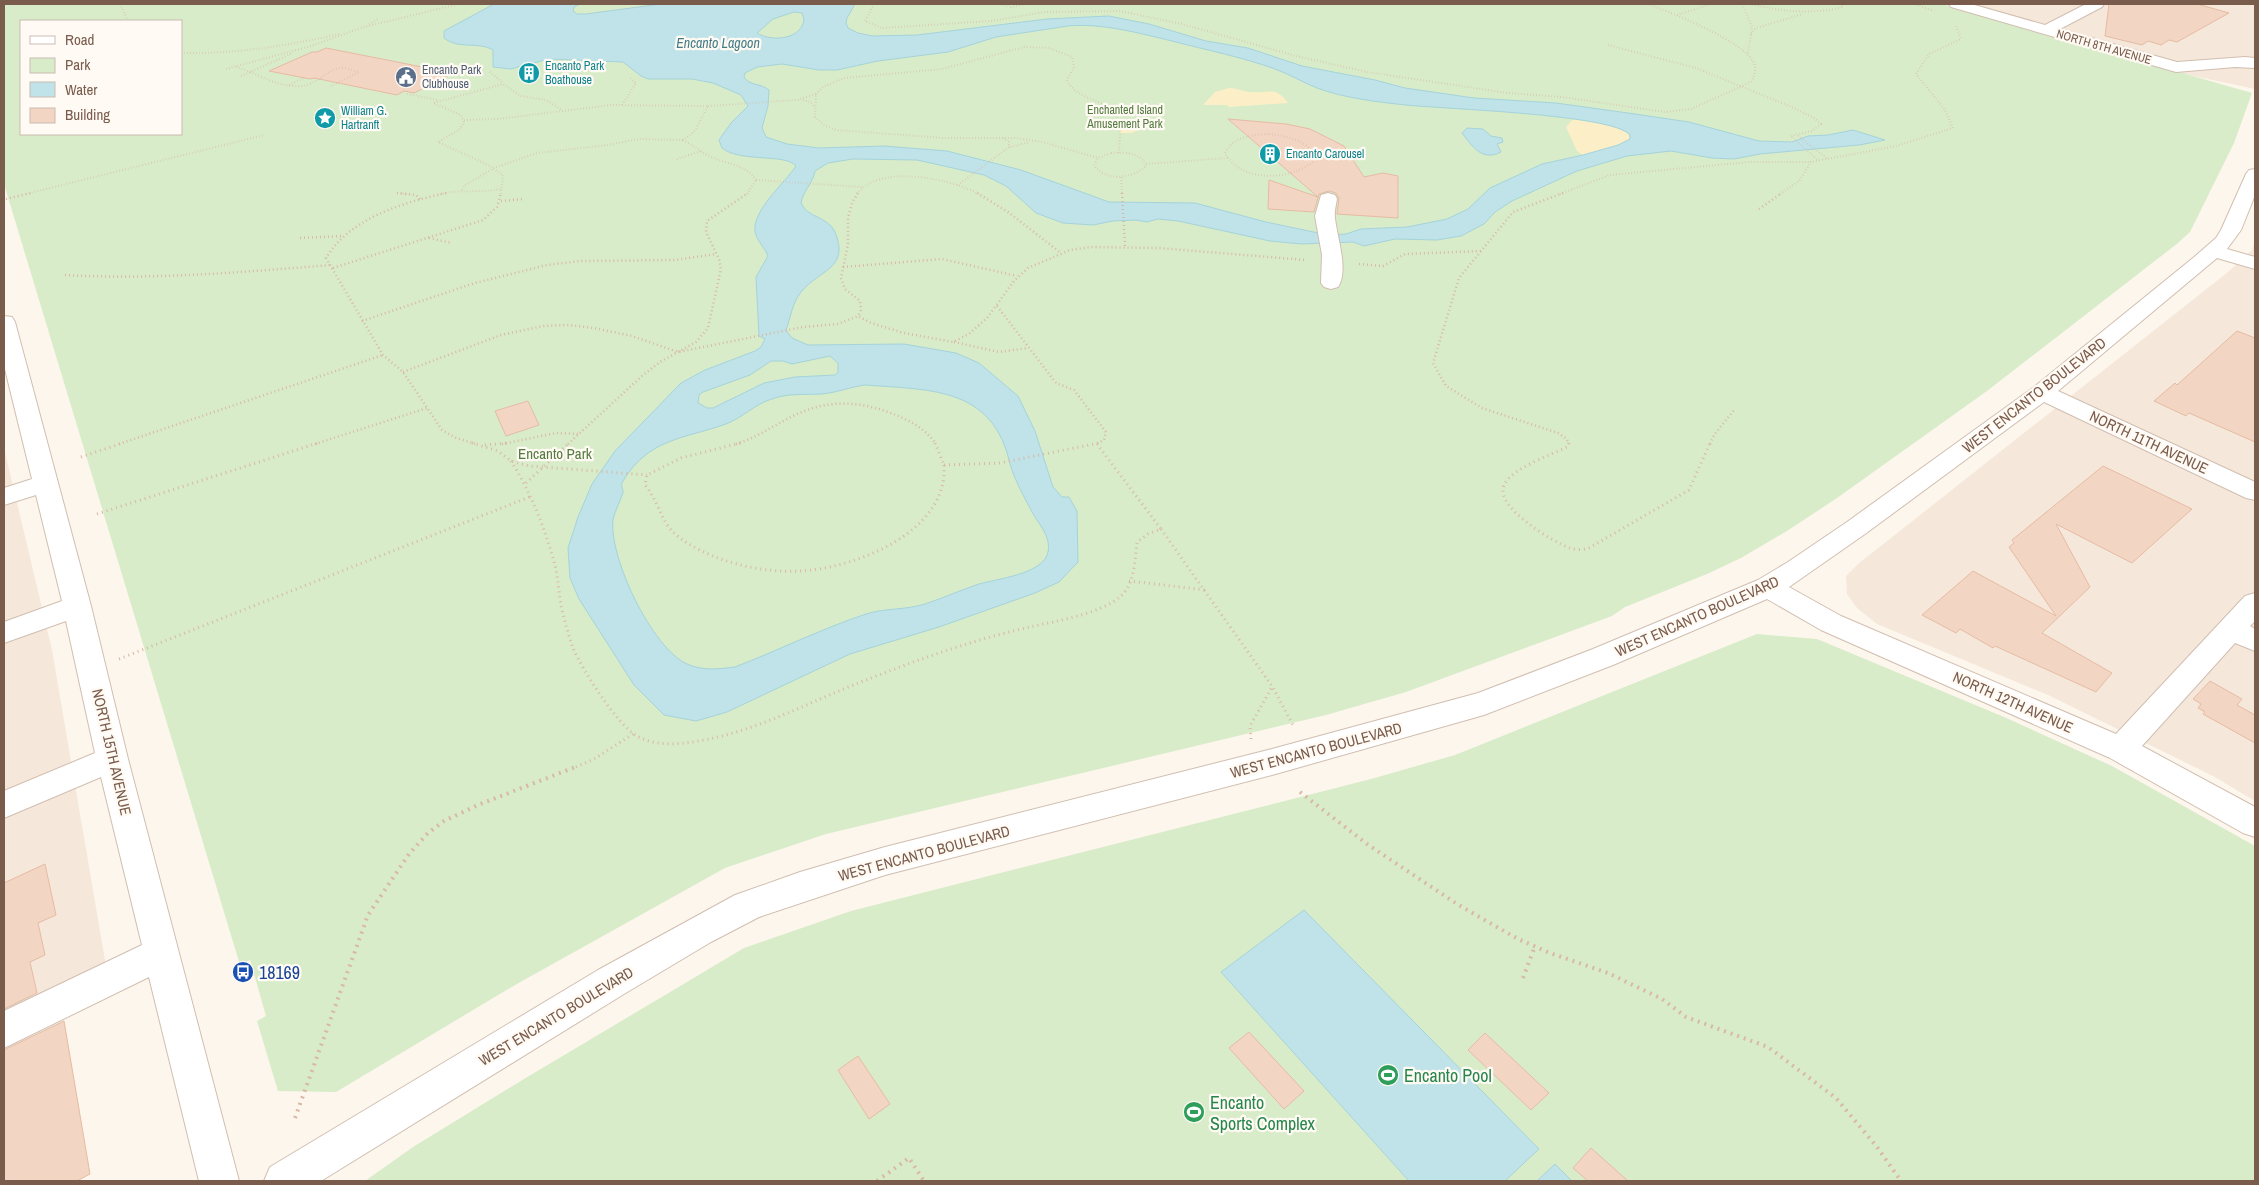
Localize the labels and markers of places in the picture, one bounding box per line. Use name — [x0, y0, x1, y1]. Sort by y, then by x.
place label: Encanto Park Boathouse — [545, 58, 604, 88]
building icon: Encanto Park Boathouse — [517, 61, 541, 85]
place label: Encanto Park Clubhouse — [422, 62, 481, 92]
public building icon: Encanto Park Clubhouse — [394, 65, 418, 89]
place label: William G. Hartranft — [341, 103, 387, 133]
place icon: William G. Hartranft — [313, 106, 337, 130]
building icon: Encanto Carousel — [1258, 142, 1282, 166]
place label: Encanto Carousel — [1286, 146, 1364, 162]
bus stop icon: 18169 — [231, 960, 255, 984]
place label: 18169 — [259, 960, 300, 985]
sports icon: Encanto Pool — [1376, 1063, 1400, 1087]
place label: Encanto Pool — [1404, 1063, 1492, 1088]
place label: Encanto Sports Complex — [1210, 1090, 1316, 1136]
sports icon: Encanto Sports Complex — [1182, 1100, 1206, 1124]

